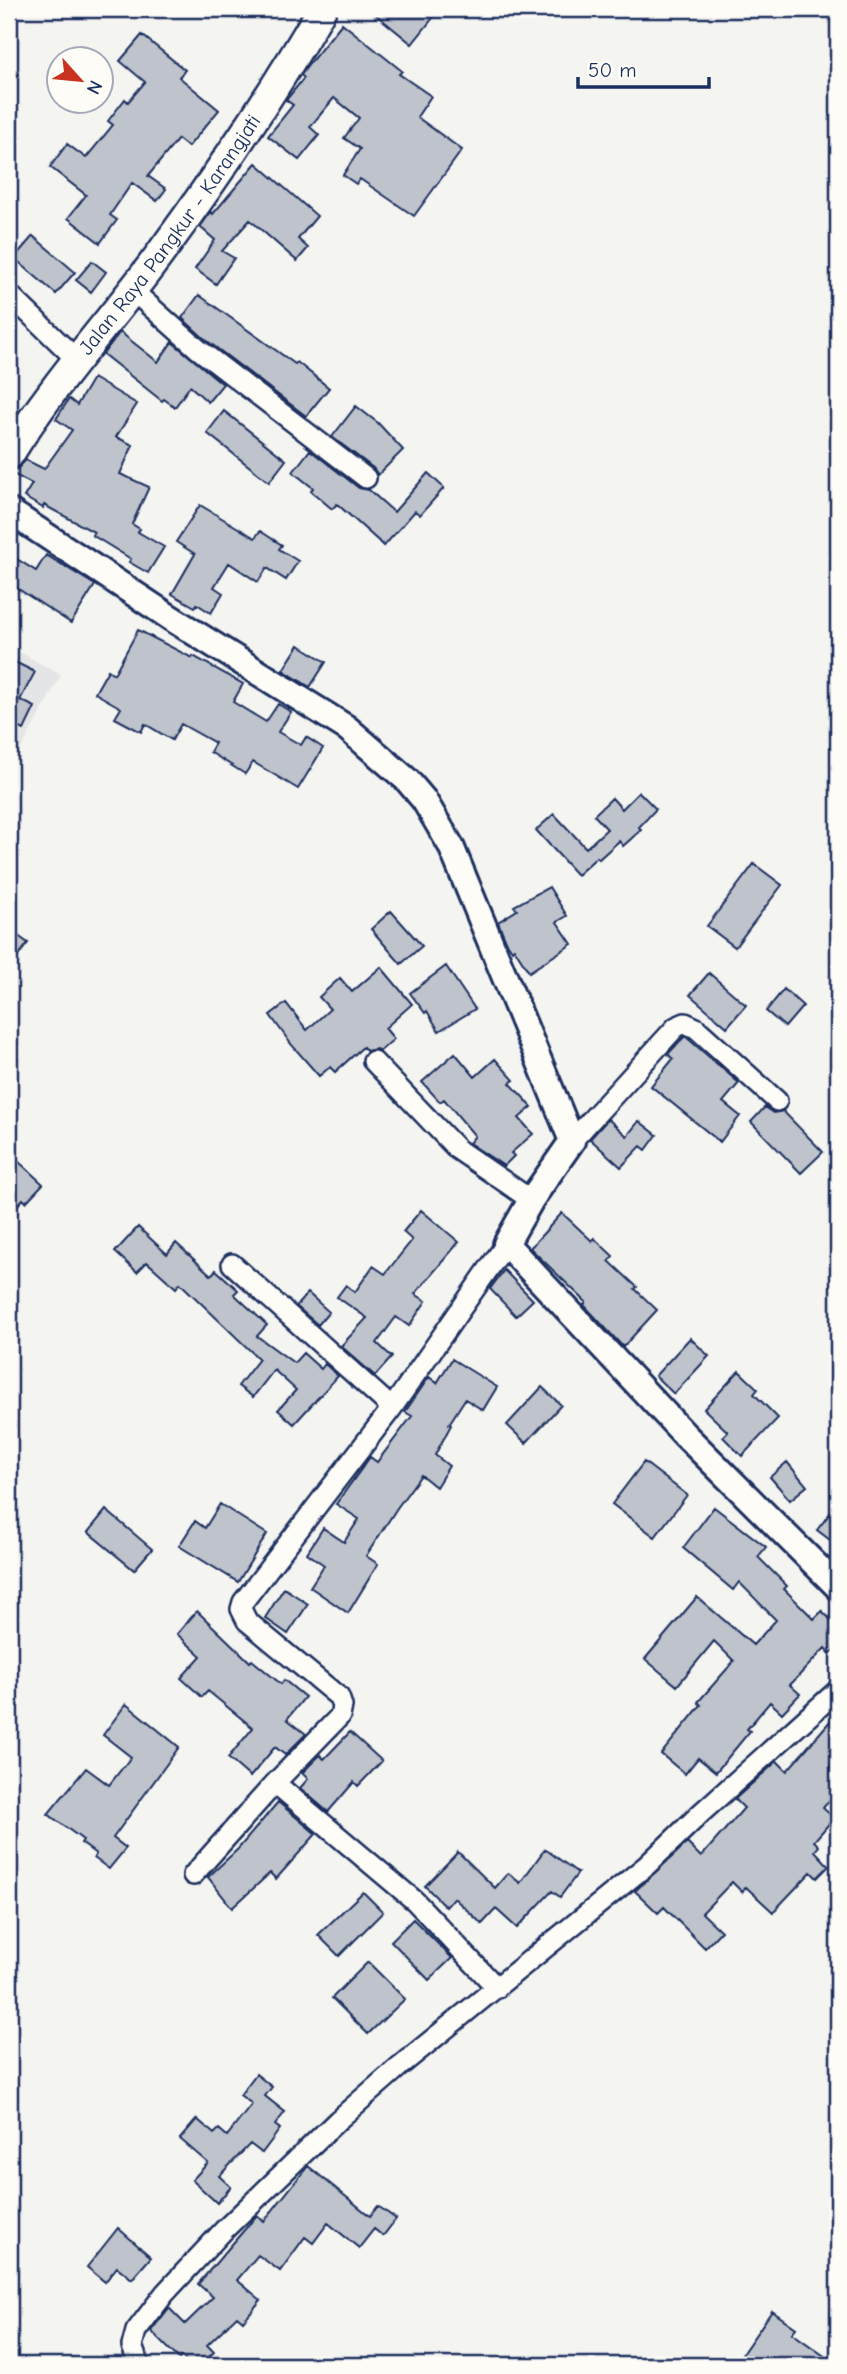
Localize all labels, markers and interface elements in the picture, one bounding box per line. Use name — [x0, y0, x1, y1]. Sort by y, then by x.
north arrow — [46, 46, 116, 116]
scale bar — [578, 46, 709, 90]
text: 50 m — [588, 58, 637, 82]
text: N — [82, 77, 107, 98]
street label: Jalan Raya Pangkur - Karangjati — [74, 110, 266, 359]

